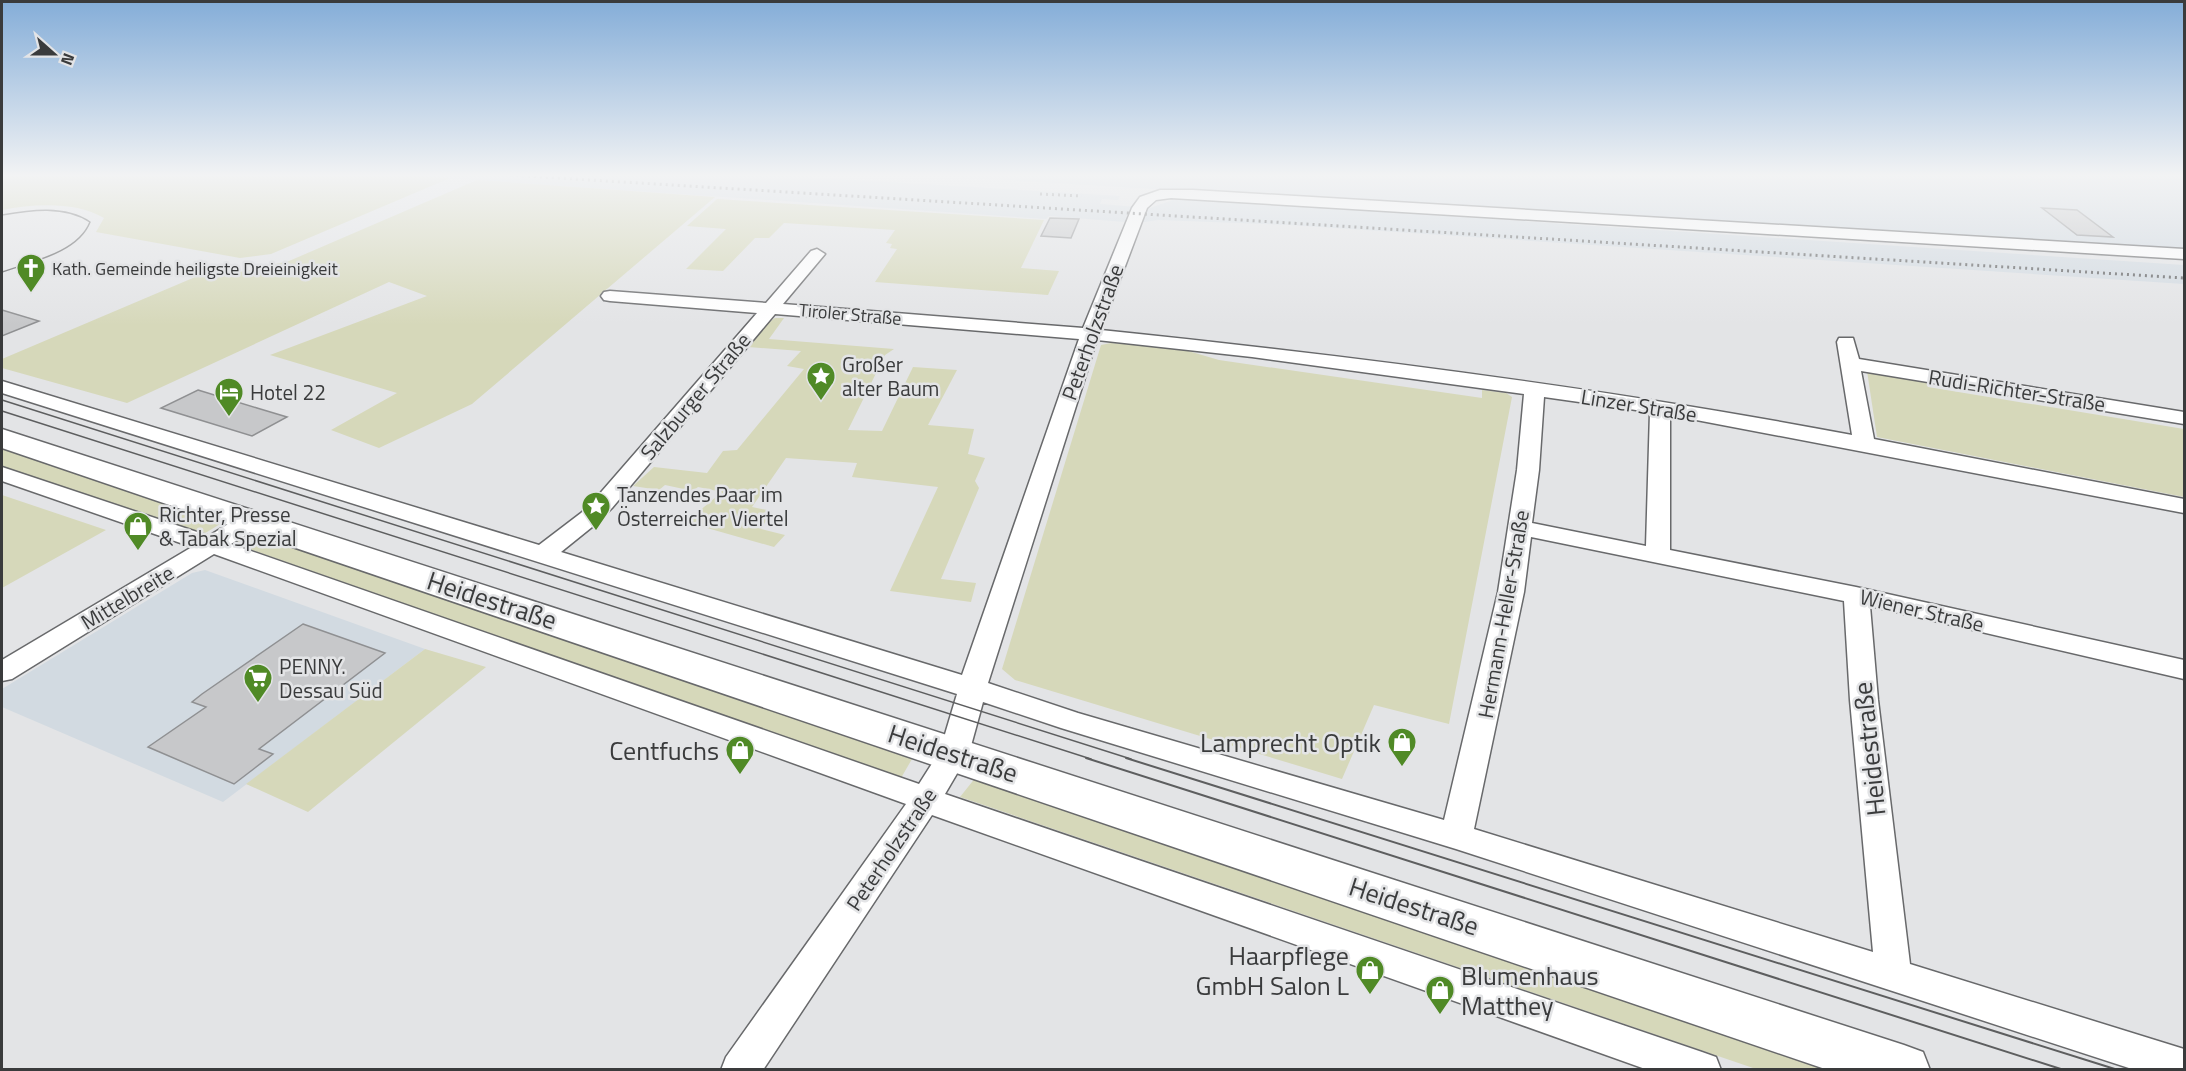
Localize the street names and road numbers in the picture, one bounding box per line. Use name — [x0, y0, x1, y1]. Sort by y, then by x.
street label: Peterholzstraße — [1053, 260, 1131, 404]
street label: Tiroler Straße — [798, 296, 902, 332]
street label: Salzburger Straße — [632, 325, 758, 467]
street label: Rudi-Richter-Straße — [1926, 360, 2108, 420]
street label: Linzer Straße — [1579, 380, 1699, 430]
street label: Hermann-Heller-Straße — [1469, 507, 1537, 721]
street label: Mittelbreite — [74, 557, 180, 637]
street label: Heidestraße — [422, 561, 562, 639]
street label: Wiener Straße — [1857, 580, 1987, 640]
street label: Heidestraße — [1843, 680, 1895, 818]
street label: Heidestraße — [883, 714, 1023, 792]
street label: Peterholzstraße — [838, 781, 944, 917]
street label: Heidestraße — [1344, 867, 1484, 945]

